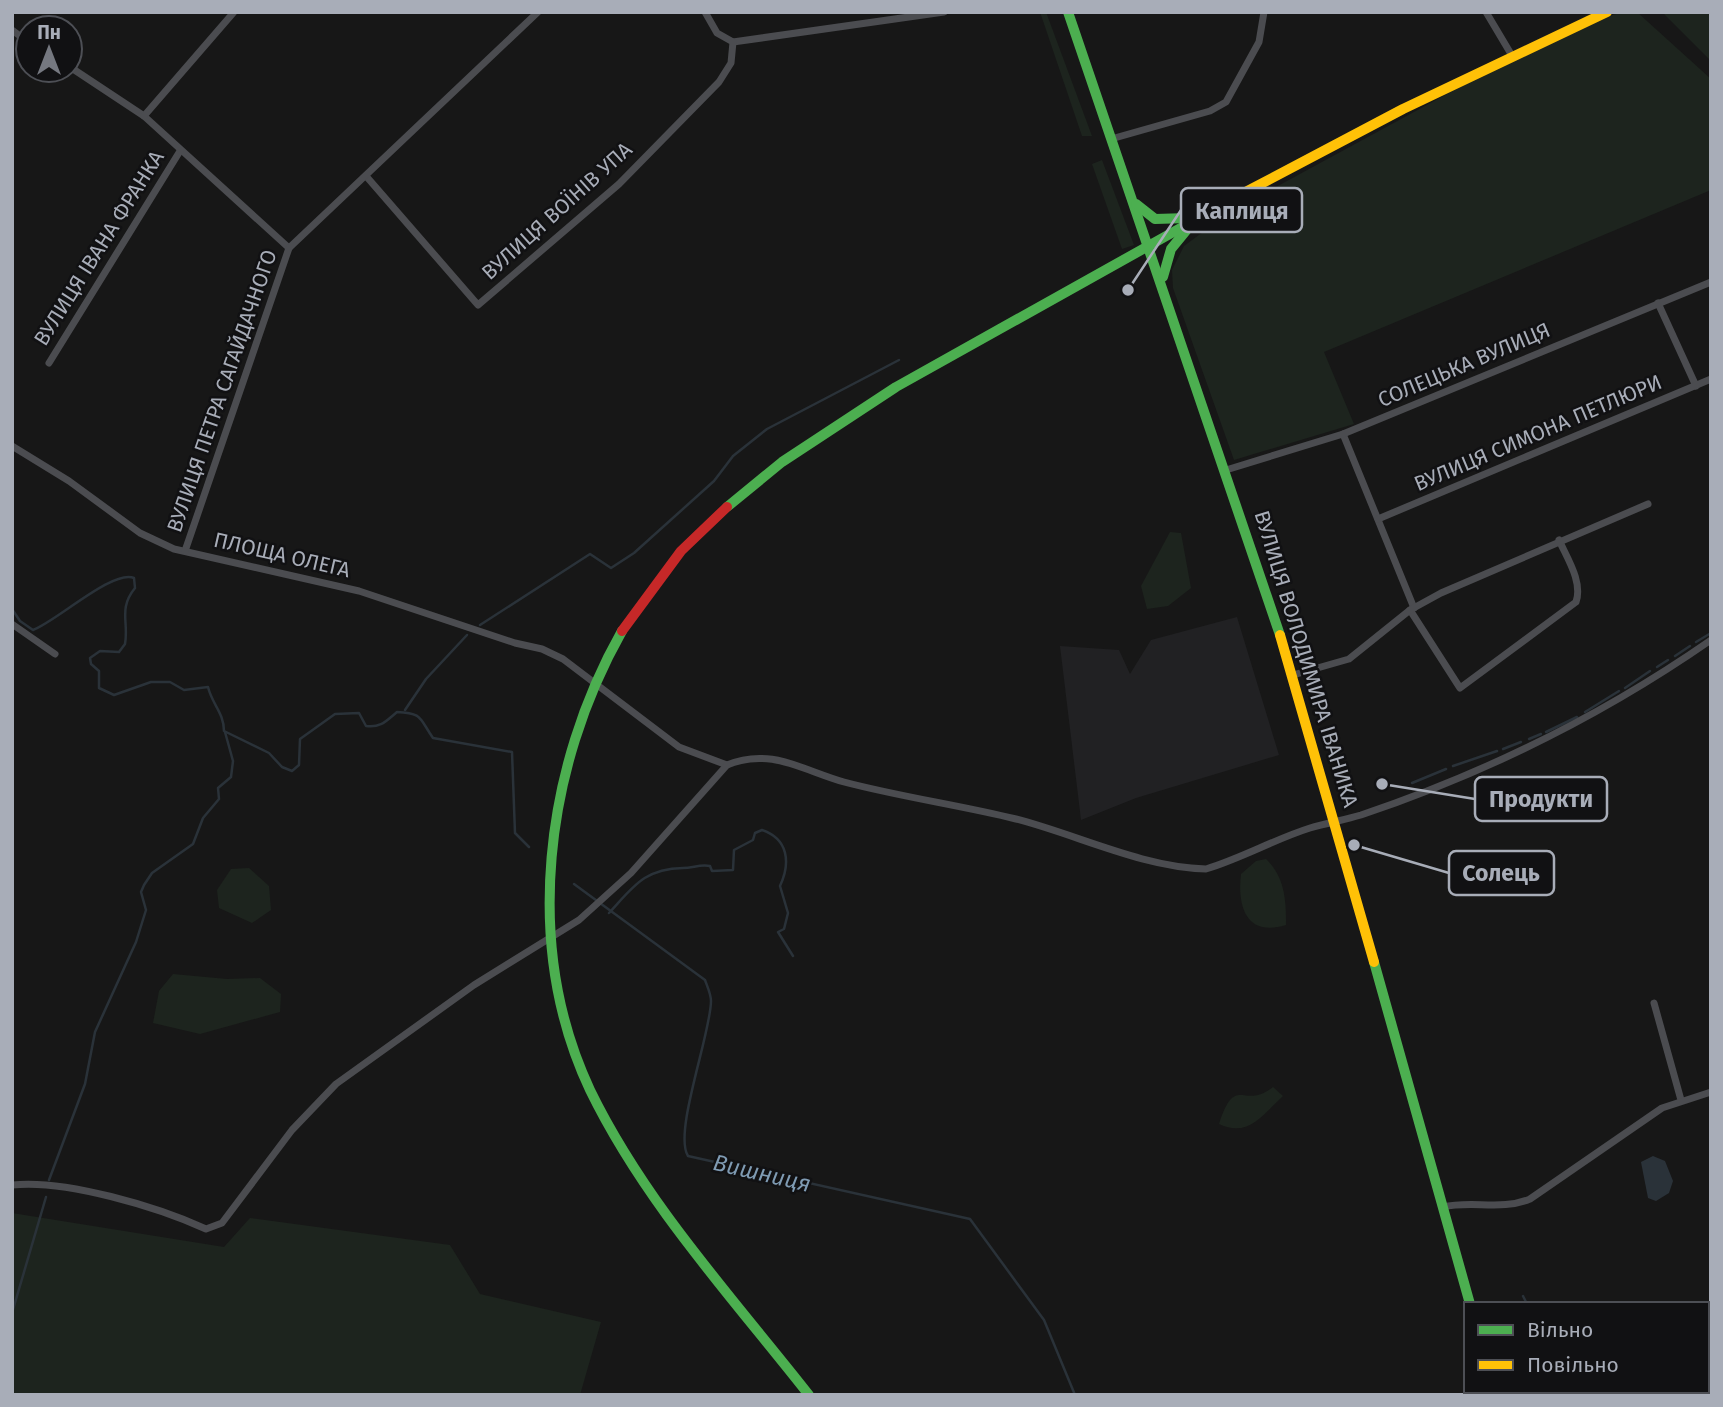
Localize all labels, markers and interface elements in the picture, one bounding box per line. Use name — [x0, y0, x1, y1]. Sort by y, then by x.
north arrow — [14, 14, 84, 84]
text: Пн — [37, 21, 61, 44]
street label: ВУЛИЦЯ ВОЇНІВ УПА — [476, 137, 638, 285]
street label: ВУЛИЦЯ ІВАНА ФРАНКА — [28, 146, 170, 350]
callout: Каплиця — [1181, 188, 1302, 232]
text: Каплиця — [1195, 197, 1289, 225]
street label: ВУЛИЦЯ ПЕТРА САГАЙДАЧНОГО — [161, 246, 283, 536]
street label: СОЛЕЦЬКА ВУЛИЦЯ — [1374, 317, 1554, 413]
street label: ВУЛИЦЯ СИМОНА ПЕТЛЮРИ — [1410, 369, 1666, 497]
street label: ВУЛИЦЯ ВОЛОДИМИРА ІВАНИКА — [1248, 507, 1364, 811]
street label: ПЛОЩА ОЛЕГА — [211, 527, 353, 583]
callout: Продукти — [1475, 777, 1607, 821]
text: Продукти — [1489, 785, 1593, 813]
callout: Солець — [1449, 851, 1554, 895]
text: Солець — [1462, 859, 1540, 887]
water label: Вишниця — [710, 1148, 814, 1198]
legend — [1464, 1302, 1709, 1393]
text: Вільно — [1527, 1317, 1593, 1343]
text: Повільно — [1527, 1352, 1619, 1378]

